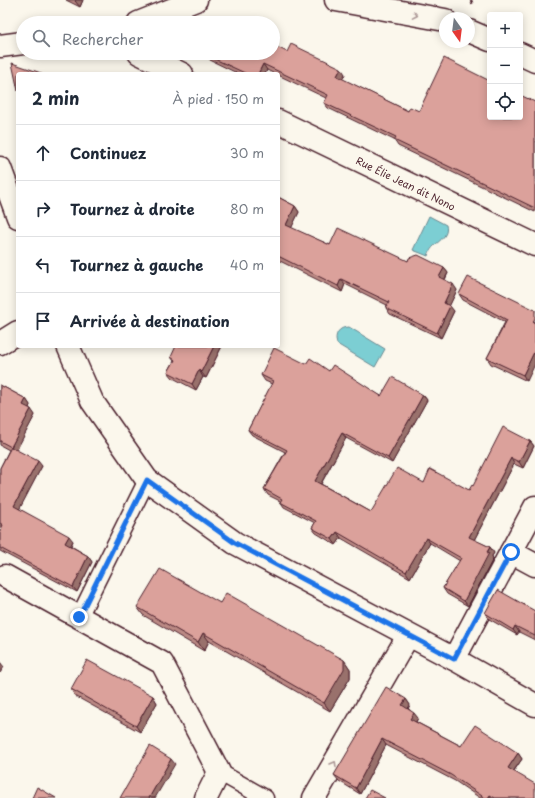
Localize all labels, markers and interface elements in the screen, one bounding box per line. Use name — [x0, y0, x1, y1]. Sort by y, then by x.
one-way arrow — [412, 10, 418, 18]
north arrow — [439, 12, 475, 48]
map controls — [487, 12, 523, 120]
button: + — [487, 12, 523, 48]
search box — [16, 16, 280, 60]
icon: search — [30, 27, 52, 49]
text: Rechercher — [62, 27, 143, 50]
button: − — [487, 48, 523, 84]
button: locate — [487, 84, 523, 120]
text: 2 min — [32, 85, 79, 111]
text: À pied · 150 m — [173, 89, 264, 108]
text: Continuez — [70, 141, 146, 164]
icon: ahead — [32, 142, 54, 164]
text: 30 m — [230, 143, 264, 162]
street label: Rue Élie Jean dit Nono — [354, 152, 459, 214]
text: Tournez à droite — [70, 197, 195, 220]
icon: right — [32, 198, 54, 220]
text: 80 m — [230, 199, 264, 218]
text: Tournez à gauche — [70, 253, 204, 276]
icon: left — [32, 254, 54, 276]
text: 40 m — [230, 255, 264, 274]
text: Arrivée à destination — [70, 309, 230, 332]
icon: arrive — [32, 310, 54, 332]
route start — [502, 543, 520, 561]
route end — [70, 608, 88, 626]
one-way arrow — [329, 761, 336, 768]

